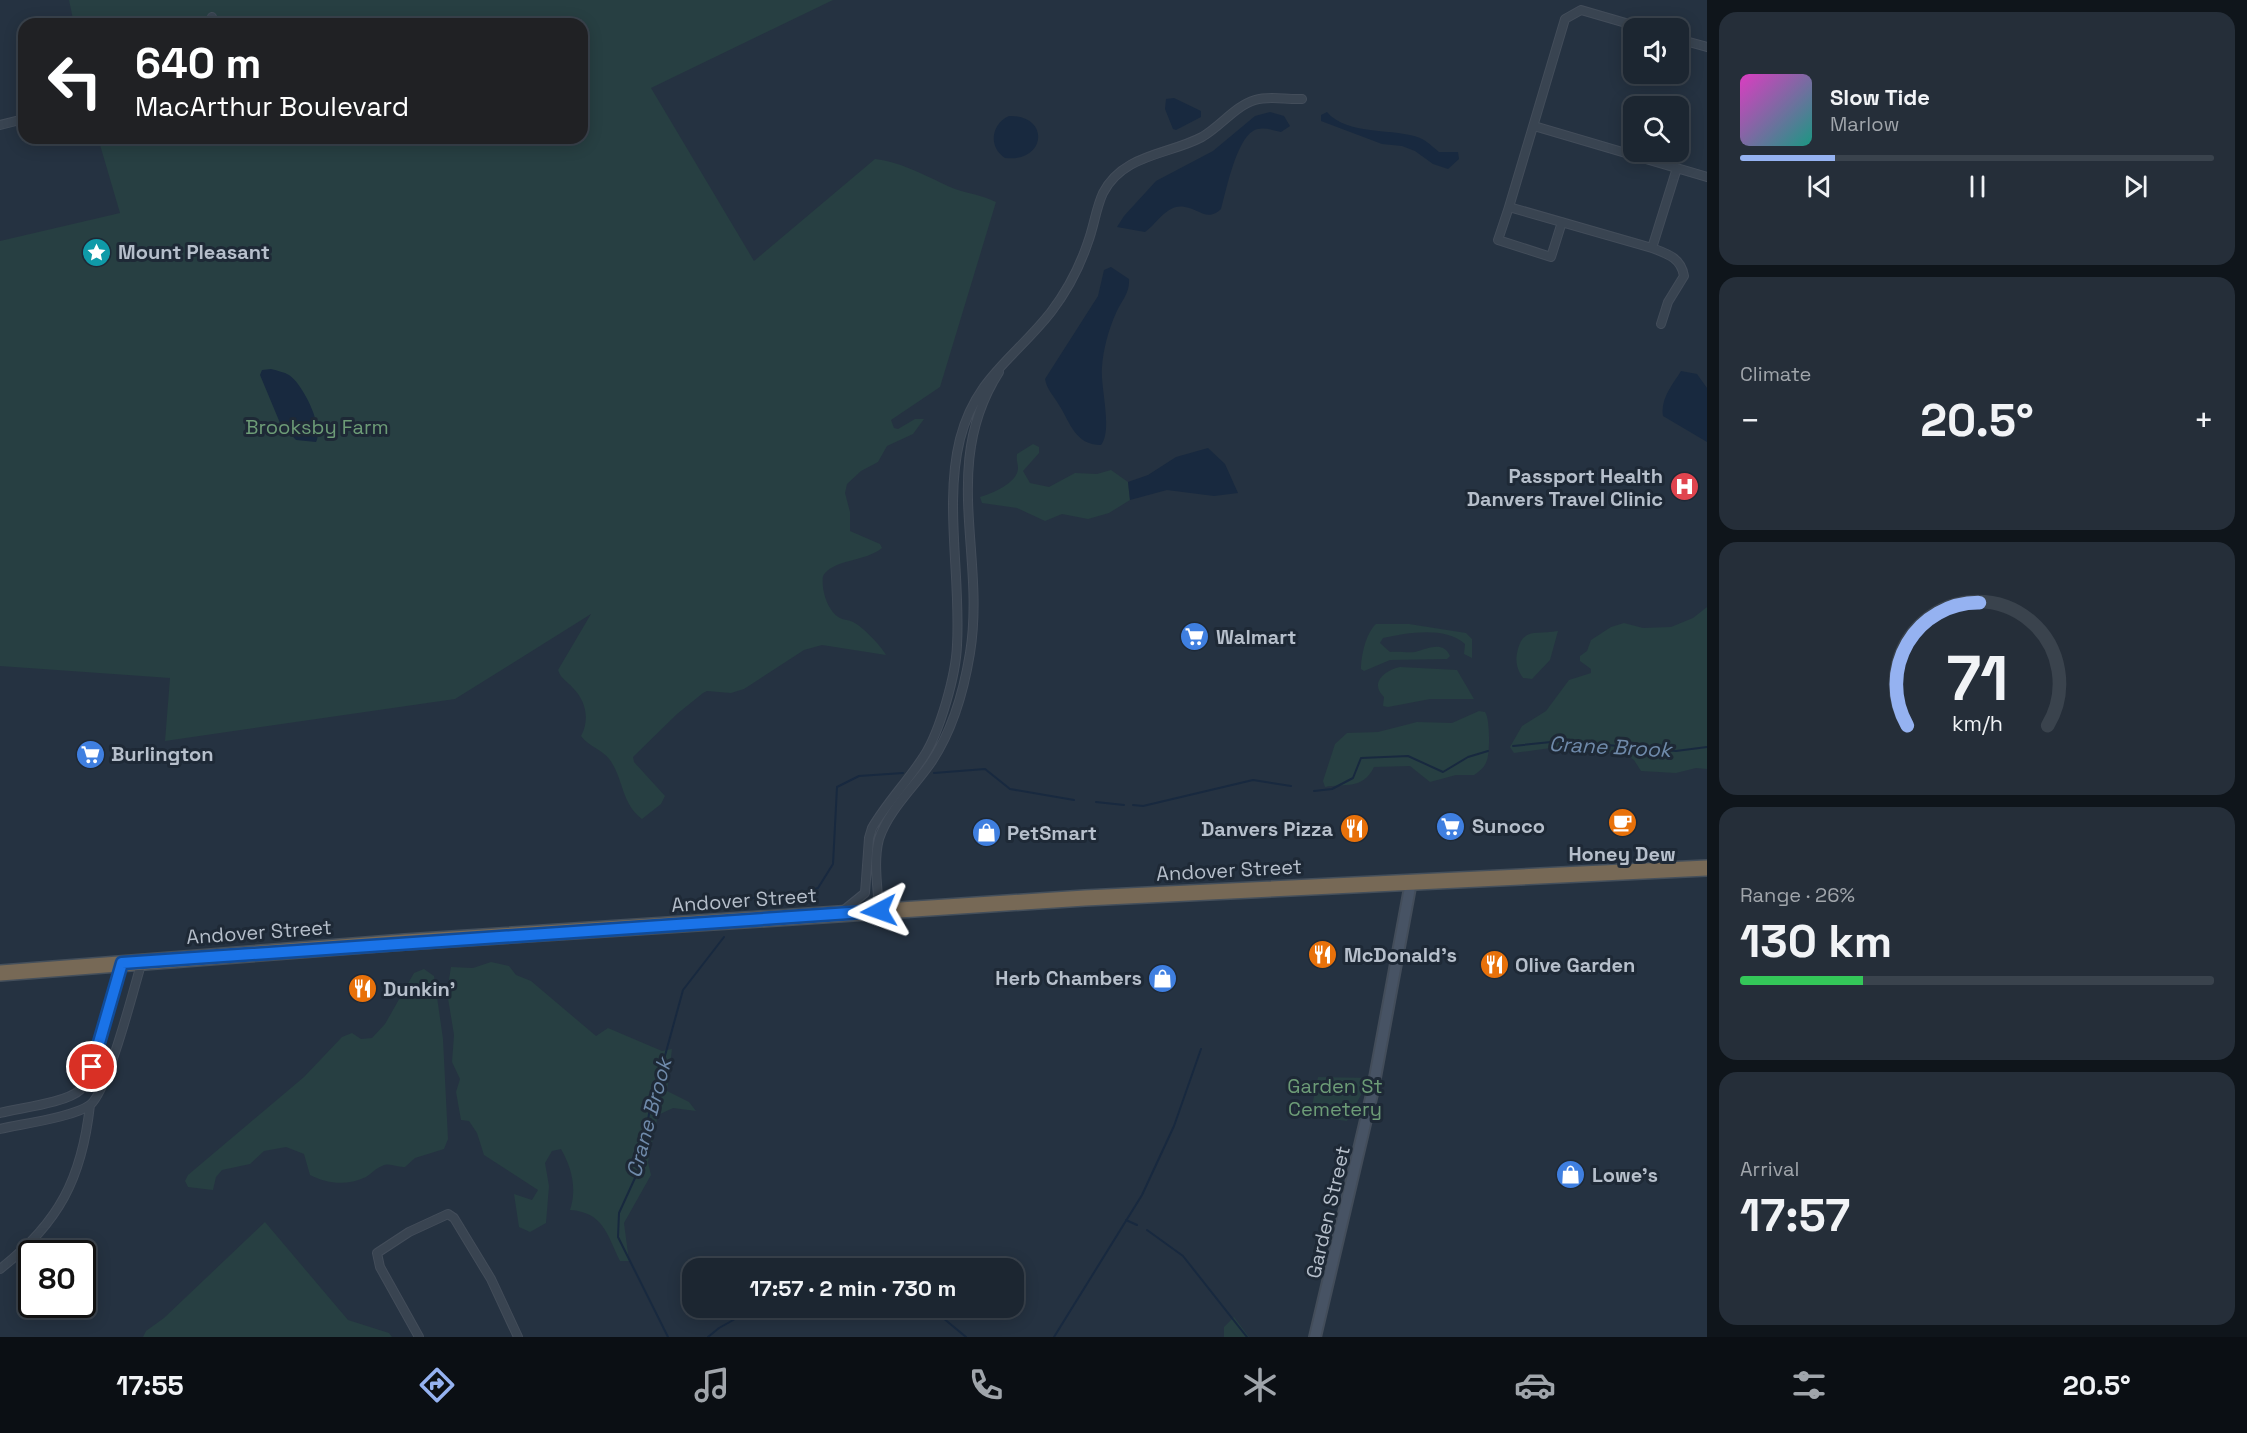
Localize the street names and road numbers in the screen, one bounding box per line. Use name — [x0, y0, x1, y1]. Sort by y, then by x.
street label: Andover Street — [1156, 853, 1302, 887]
street label: Andover Street — [670, 882, 818, 918]
street label: Andover Street — [185, 914, 333, 950]
street label: Garden Street — [1300, 1143, 1356, 1281]

